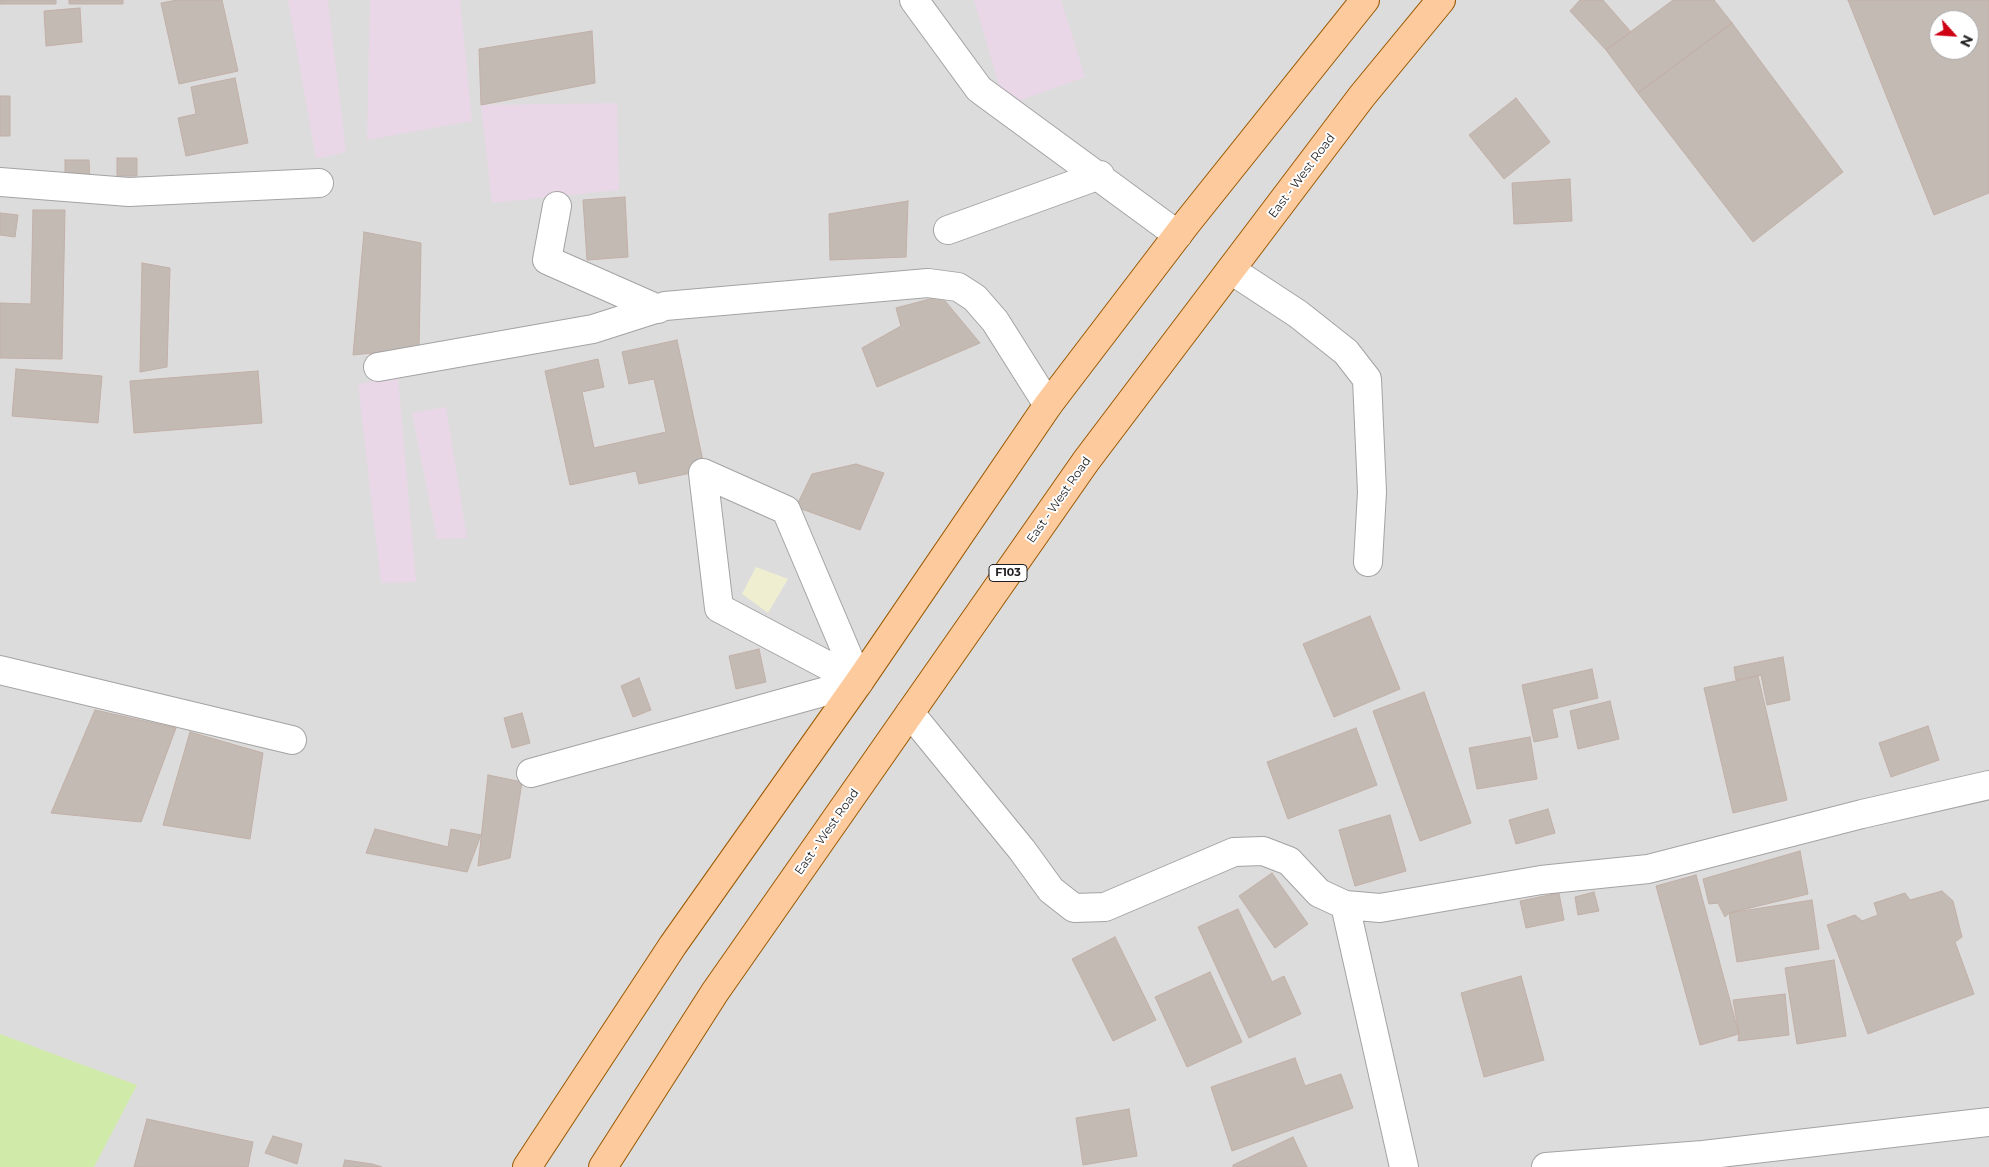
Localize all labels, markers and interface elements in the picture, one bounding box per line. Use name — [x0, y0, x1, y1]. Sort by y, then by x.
north arrow — [1929, 10, 1979, 60]
text: N — [1956, 32, 1977, 50]
street label: East - West Road — [1266, 131, 1338, 221]
street label: East - West Road — [1024, 454, 1094, 546]
road number: F103 — [989, 564, 1027, 582]
street label: East - West Road — [792, 786, 862, 878]

